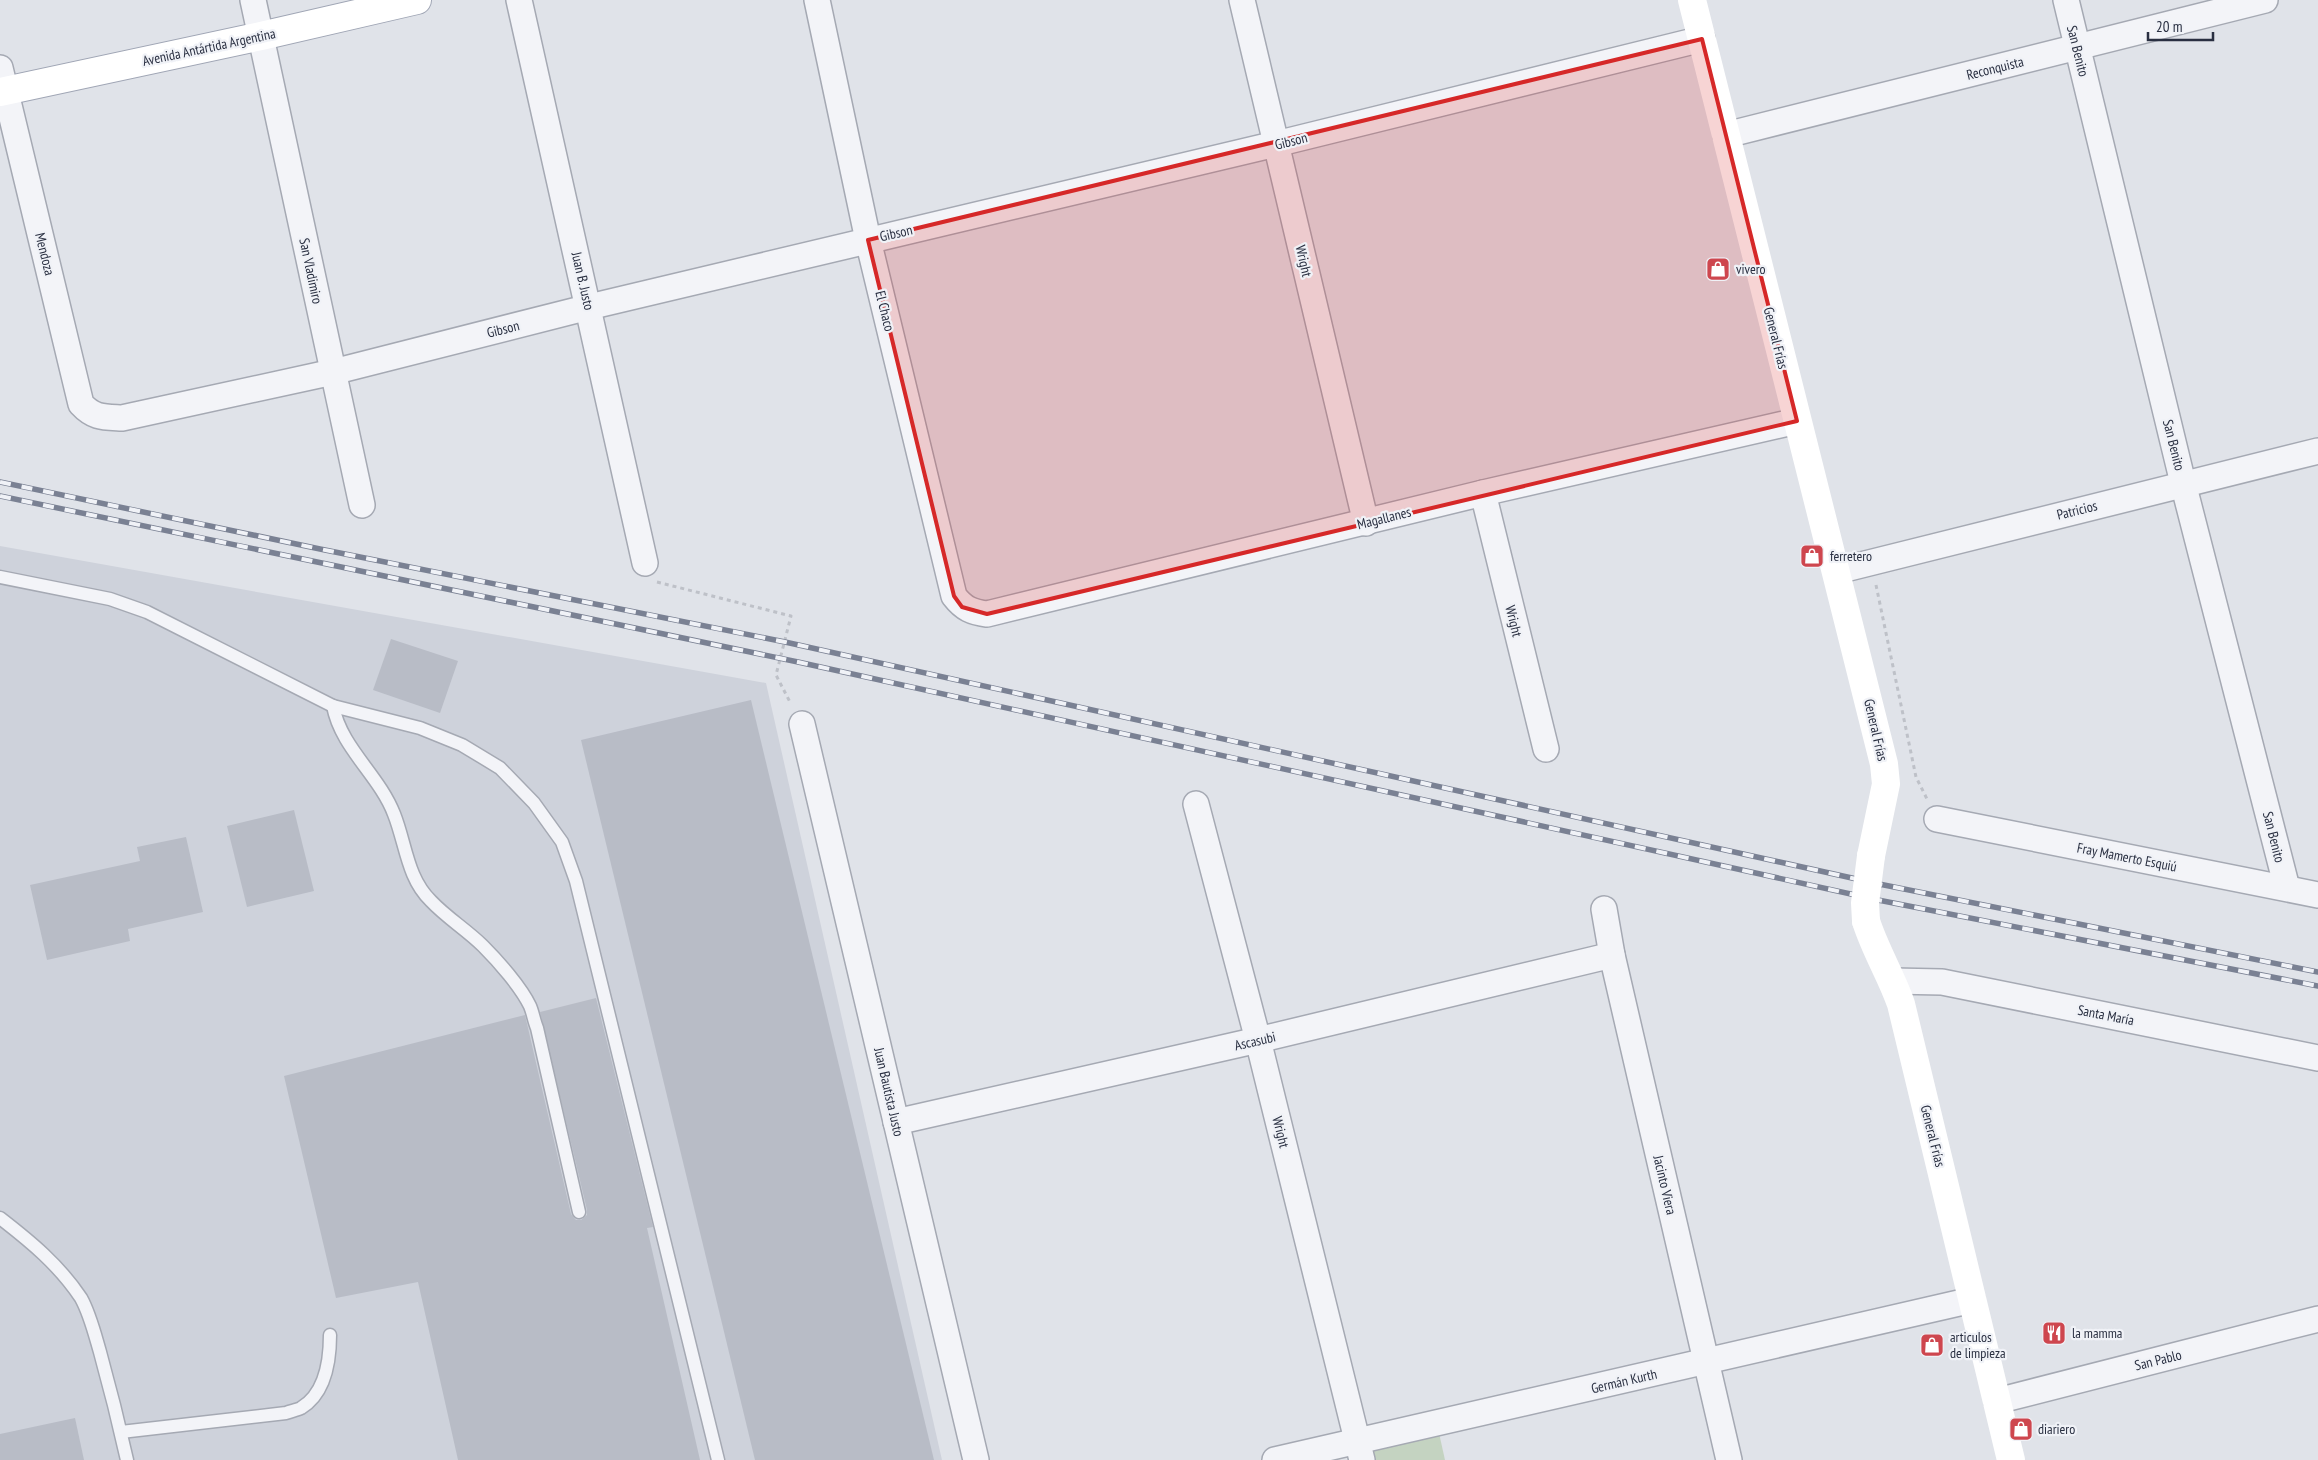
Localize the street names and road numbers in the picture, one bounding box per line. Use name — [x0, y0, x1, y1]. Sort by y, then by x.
street label: Avenida Antártida Argentina — [141, 24, 277, 70]
street label: San Benito — [2063, 24, 2093, 78]
street label: Reconquista — [1965, 52, 2025, 84]
street label: Gibson — [1273, 128, 1309, 154]
street label: Gibson — [878, 221, 914, 245]
street label: Mendoza — [31, 231, 59, 277]
street label: San Vladimiro — [295, 236, 327, 306]
street label: Wright — [1292, 243, 1316, 279]
street label: Juan B. Justo — [567, 249, 598, 312]
street label: El Chaco — [871, 289, 899, 333]
street label: General Frías — [1760, 305, 1792, 371]
street label: Gibson — [485, 316, 521, 342]
street label: San Benito — [2159, 418, 2189, 472]
street label: Patricios — [2055, 496, 2099, 524]
street label: Magallanes — [1355, 503, 1413, 533]
street label: Wright — [1501, 603, 1527, 639]
street label: General Frías — [1860, 697, 1892, 763]
street label: San Benito — [2259, 810, 2289, 864]
street label: Fray Mamerto Esquiú — [2076, 838, 2178, 876]
street label: Santa María — [2076, 1001, 2136, 1029]
street label: Ascasubi — [1233, 1028, 1277, 1054]
street label: Juan Bautista Justo — [870, 1045, 908, 1138]
street label: General Frías — [1917, 1103, 1949, 1169]
street label: Wright — [1268, 1114, 1294, 1150]
street label: Jacinto Viera — [1649, 1153, 1681, 1216]
street label: San Pablo — [2133, 1346, 2183, 1374]
street label: Germán Kurth — [1589, 1365, 1659, 1397]

